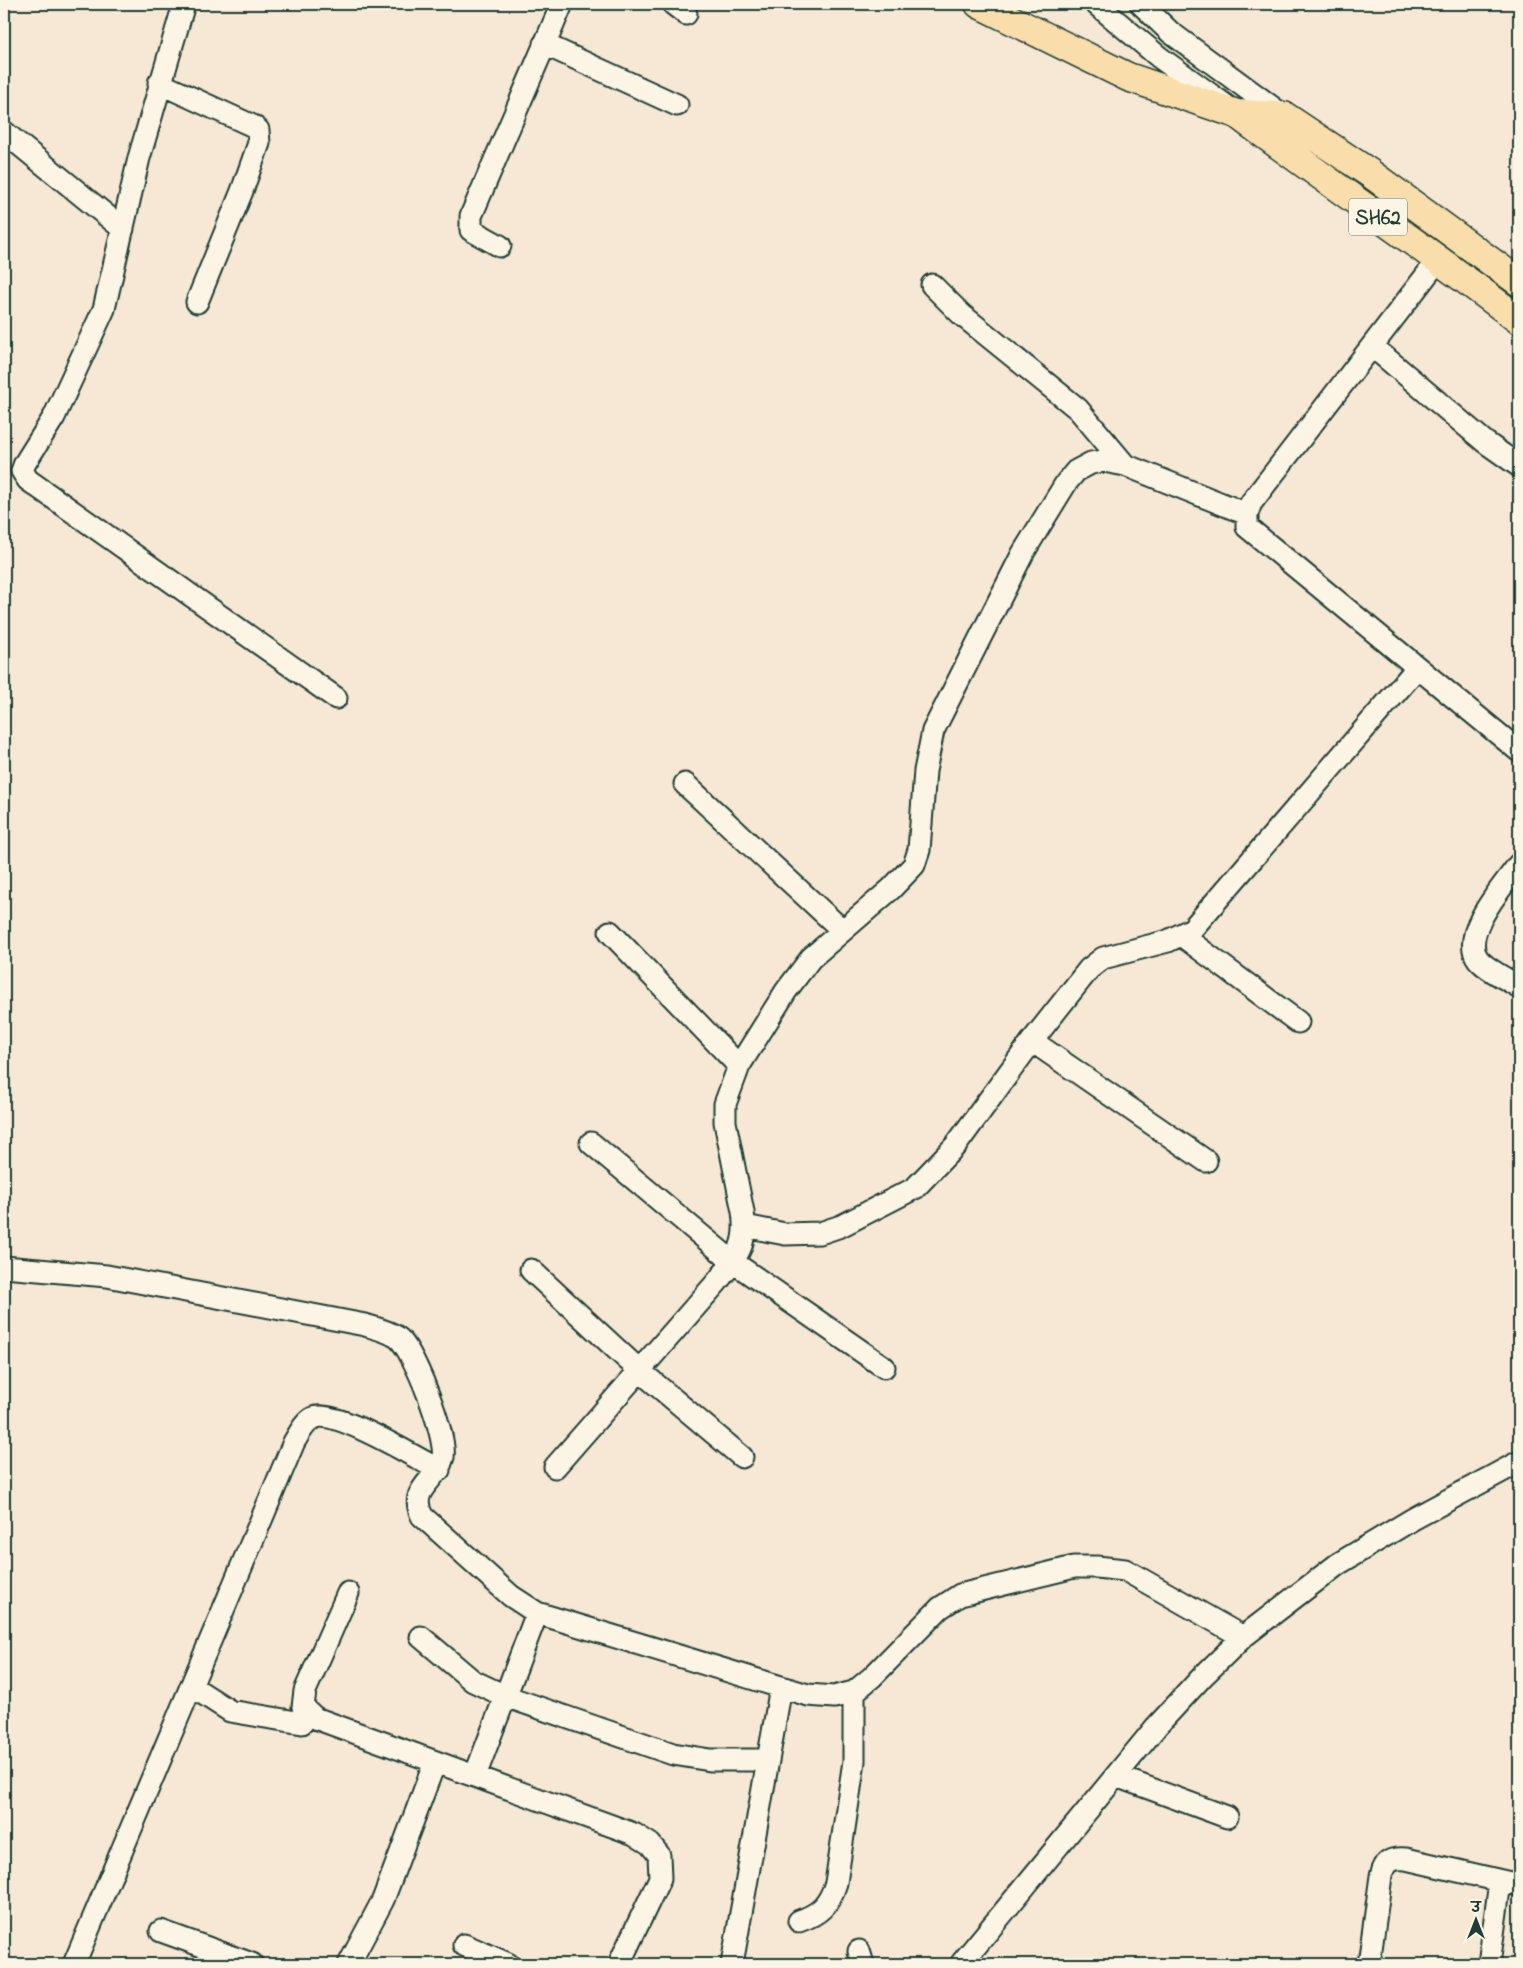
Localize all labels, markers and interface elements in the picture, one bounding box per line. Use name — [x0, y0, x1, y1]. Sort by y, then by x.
road number: SH62 — [1349, 198, 1407, 236]
north arrow — [1450, 1896, 1500, 1946]
text: उ — [1469, 1898, 1482, 1919]

